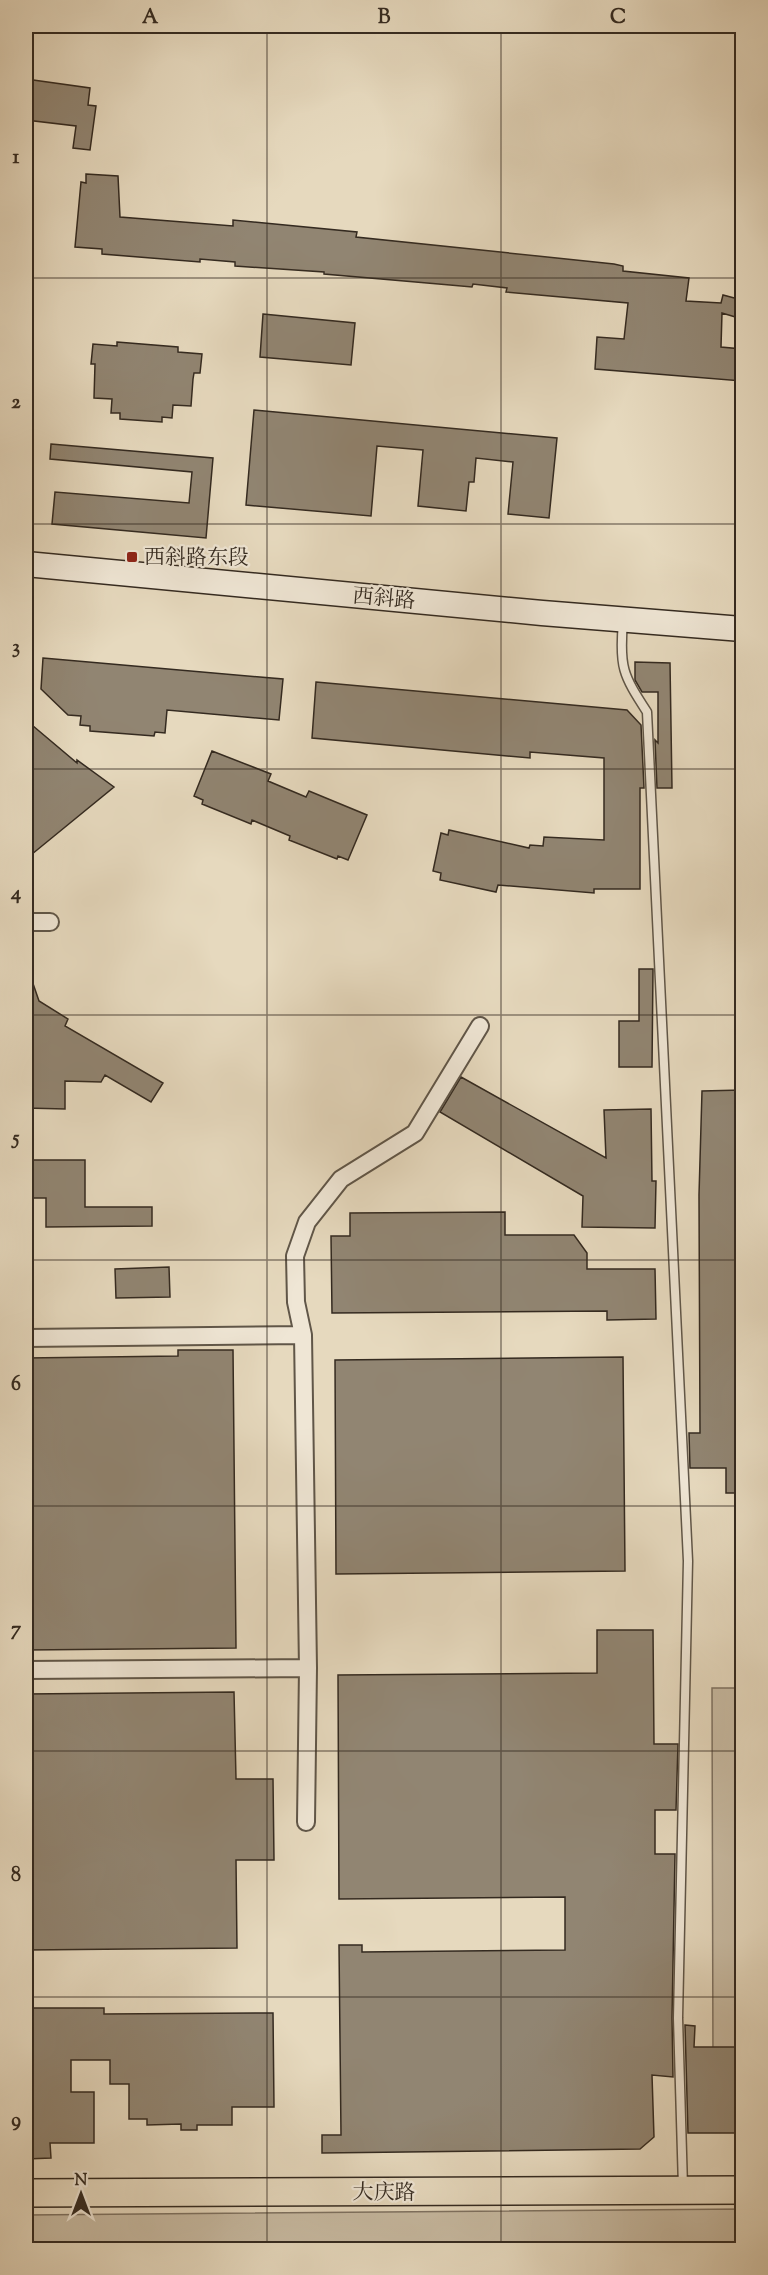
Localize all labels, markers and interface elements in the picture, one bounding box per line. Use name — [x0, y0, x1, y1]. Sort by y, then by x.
text: A — [142, 4, 159, 33]
text: B — [378, 4, 391, 33]
text: C — [610, 4, 626, 33]
text: 1 — [13, 144, 20, 173]
text: 2 — [11, 389, 21, 418]
place label: 西斜路东段 — [144, 544, 249, 574]
marker: 西斜路东段 — [125, 550, 139, 564]
street label: 西斜路 — [351, 582, 417, 618]
text: 3 — [12, 634, 20, 663]
text: 4 — [10, 880, 21, 909]
text: 5 — [11, 1125, 20, 1154]
text: 6 — [11, 1371, 21, 1400]
text: 7 — [11, 1616, 22, 1645]
text: 8 — [11, 1862, 21, 1891]
text: 9 — [11, 2107, 21, 2136]
north arrow — [51, 2164, 111, 2224]
text: N — [75, 2170, 88, 2193]
street label: 大庆路 — [353, 2179, 416, 2209]

